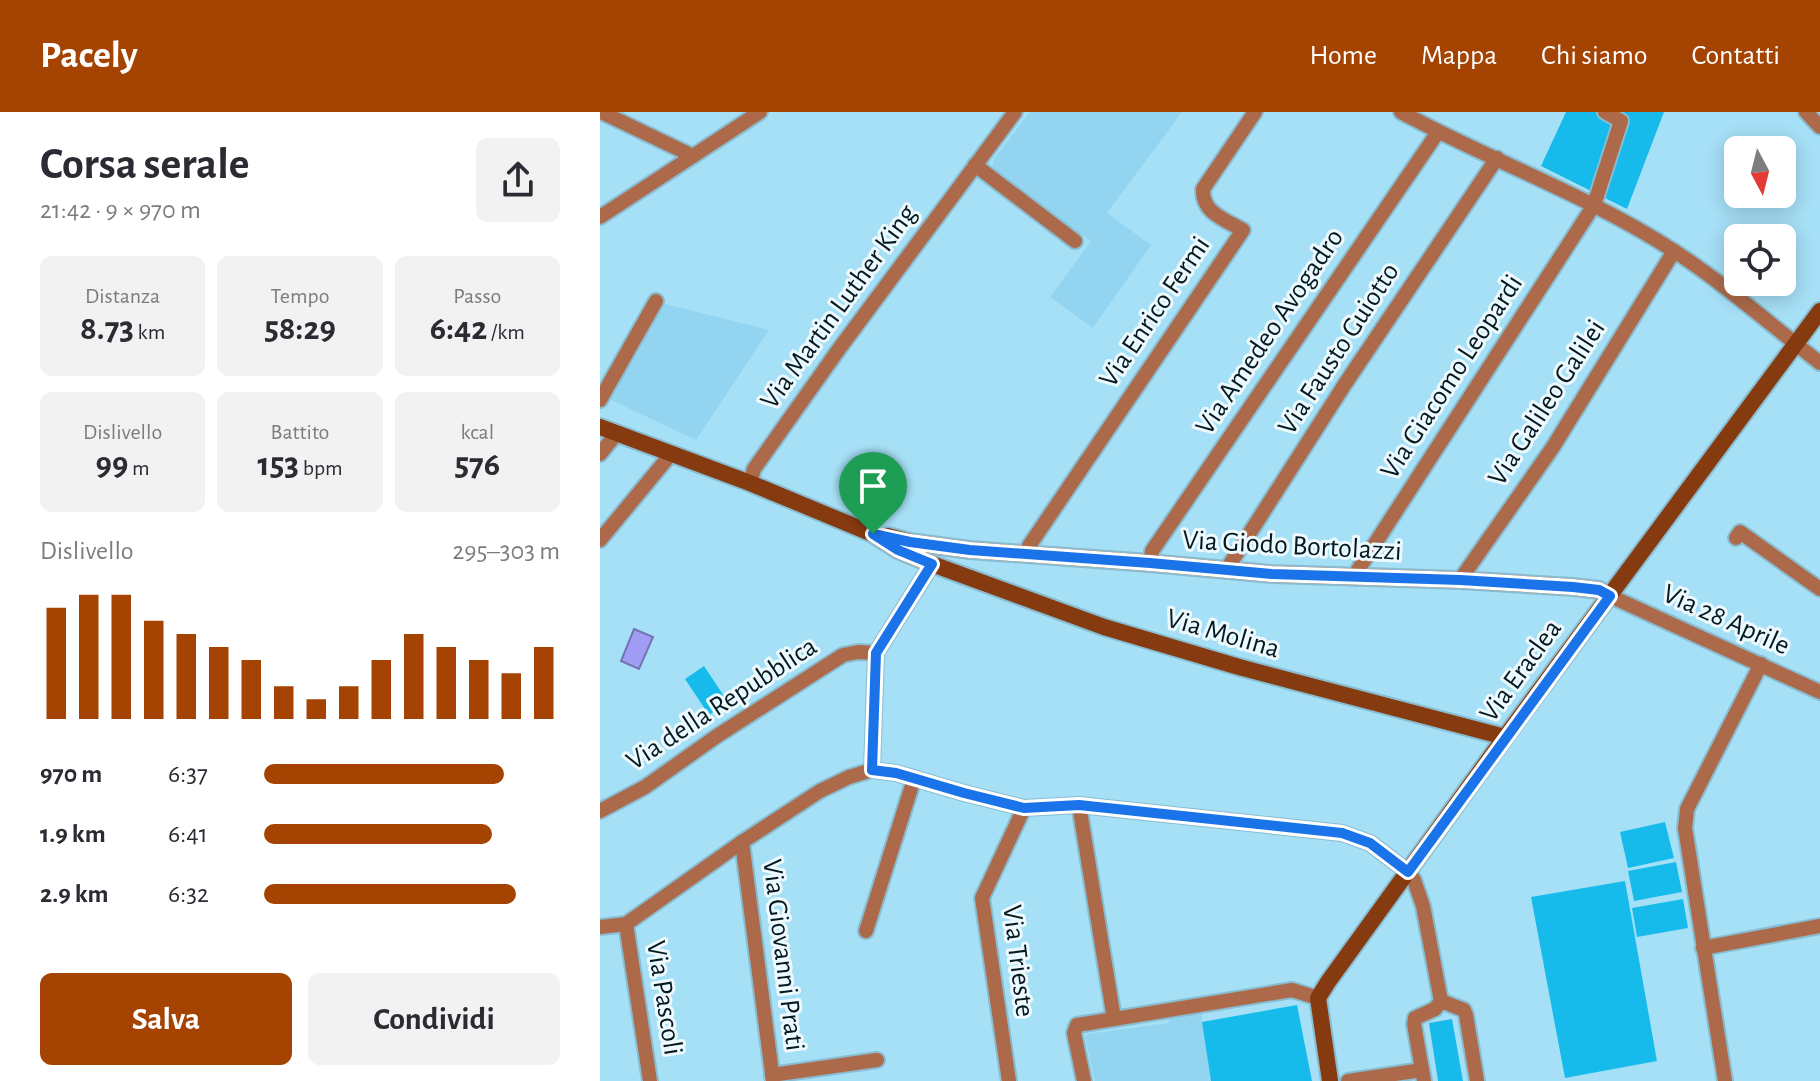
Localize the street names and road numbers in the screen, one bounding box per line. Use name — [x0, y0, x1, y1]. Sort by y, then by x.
street label: Via Martin Luther King — [756, 200, 922, 414]
street label: Via Amedeo Avogadro — [1191, 224, 1349, 440]
street label: Via Enrico Fermi — [1095, 232, 1215, 392]
street label: Via Fausto Guiotto — [1273, 258, 1405, 440]
street label: Via Giacomo Leopardi — [1376, 270, 1528, 484]
street label: Via Galileo Galilei — [1483, 315, 1611, 491]
street label: Via Giodo Bortolazzi — [1182, 526, 1402, 566]
street label: Via 28 Aprile — [1658, 580, 1794, 660]
street label: Via Molina — [1163, 604, 1283, 664]
street label: Via Eraclea — [1475, 615, 1567, 727]
street label: Via della Repubblica — [622, 632, 822, 776]
street label: Via Giovanni Prati — [757, 858, 809, 1052]
street label: Via Trieste — [997, 903, 1039, 1019]
street label: Via Pascoli — [641, 939, 687, 1057]

